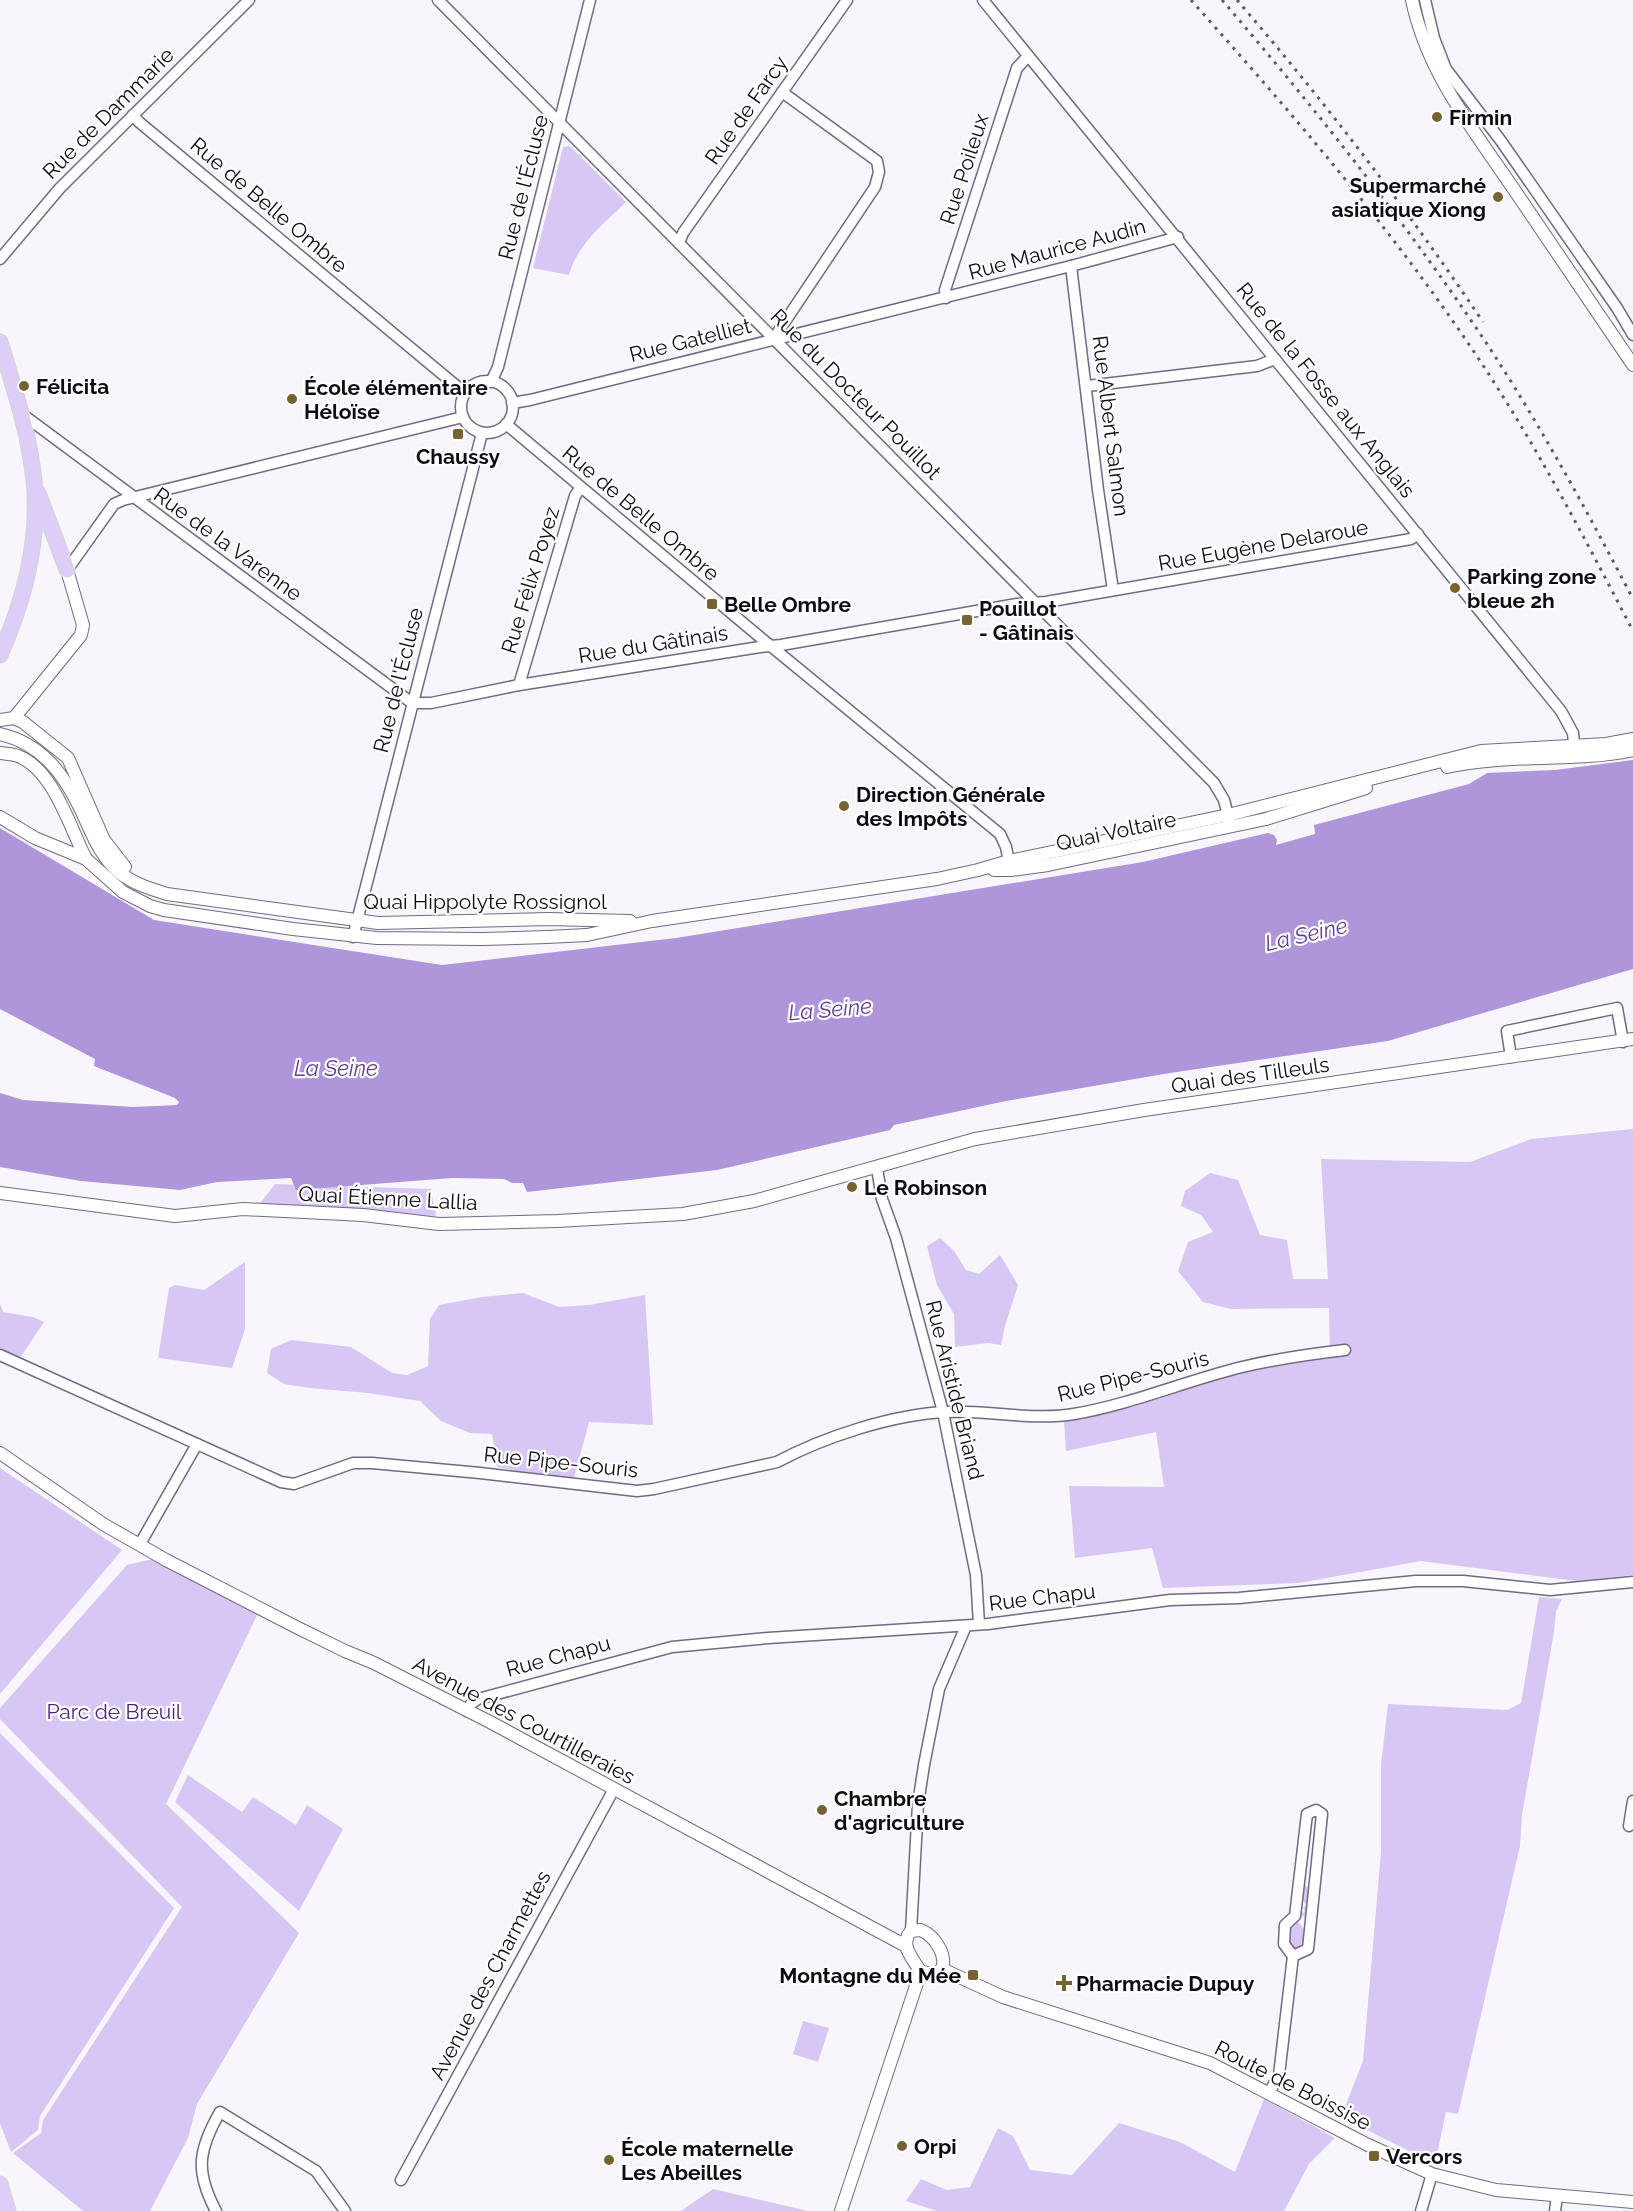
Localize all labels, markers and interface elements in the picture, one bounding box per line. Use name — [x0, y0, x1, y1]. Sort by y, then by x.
street label: Rue de Dammarie — [37, 42, 179, 184]
street label: Rue de Farcy — [699, 51, 793, 169]
place label: Firmin — [1449, 105, 1512, 130]
street label: Rue Poileux — [934, 110, 994, 227]
marker: Firmin — [1430, 110, 1444, 124]
street label: Rue de l'Écluse — [493, 112, 553, 262]
street label: Rue de Belle Ombre — [185, 132, 353, 278]
place label: Supermarché asiatique Xiong — [1332, 173, 1486, 222]
marker: Supermarché asiatique Xiong — [1491, 190, 1505, 204]
street label: Rue Maurice Audin — [966, 213, 1148, 285]
street label: Rue de la Fosse aux Anglais — [1231, 277, 1421, 503]
street label: Rue du Docteur Pouillot — [766, 304, 946, 484]
street label: Rue Gatelliet — [627, 313, 753, 367]
street label: Rue Albert Salmon — [1088, 334, 1134, 518]
place label: Félicita — [36, 374, 109, 399]
place label: École élémentaire Héloïse — [304, 375, 488, 424]
marker: Félicita — [17, 379, 31, 393]
marker: École élémentaire Héloïse — [285, 392, 299, 406]
marker: Chaussy — [451, 427, 465, 441]
street label: Rue de Belle Ombre — [557, 440, 725, 586]
place label: Chaussy — [416, 444, 501, 469]
street label: Rue de la Varenne — [149, 482, 307, 606]
street label: Rue Félix Poyez — [496, 503, 564, 657]
street label: Rue Eugène Delaroue — [1156, 514, 1370, 576]
place label: Parking zone bleue 2h — [1467, 564, 1597, 613]
marker: Parking zone bleue 2h — [1448, 581, 1462, 595]
place label: Belle Ombre — [724, 592, 851, 617]
place label: Pouillot - Gâtinais — [979, 596, 1074, 645]
marker: Belle Ombre — [705, 597, 719, 611]
street label: Rue de l'Écluse — [368, 605, 428, 755]
marker: Pouillot - Gâtinais — [960, 613, 974, 627]
street label: Rue du Gâtinais — [576, 620, 730, 668]
place label: Direction Générale des Impôts — [856, 782, 1045, 831]
marker: Direction Générale des Impôts — [837, 799, 851, 813]
street label: Quai Voltaire — [1054, 806, 1178, 856]
street label: Quai Hippolyte Rossignol — [363, 889, 607, 914]
water label: La Seine — [1262, 912, 1350, 956]
water label: La Seine — [787, 992, 873, 1026]
street label: Quai des Tilleuls — [1169, 1052, 1331, 1098]
water label: La Seine — [294, 1055, 378, 1081]
place label: Le Robinson — [864, 1175, 987, 1200]
marker: Le Robinson — [845, 1180, 859, 1194]
street label: Quai Étienne Lallia — [298, 1181, 478, 1215]
street label: Rue Aristide Briand — [921, 1298, 989, 1482]
street label: Rue Pipe-Souris — [1055, 1345, 1211, 1407]
street label: Rue Pipe-Souris — [482, 1441, 640, 1483]
street label: Rue Chapu — [987, 1578, 1097, 1616]
street label: Rue Chapu — [503, 1630, 613, 1682]
street label: Avenue des Courtilleraies — [409, 1651, 639, 1789]
park label: Parc de Breuil — [46, 1699, 182, 1724]
place label: Chambre d'agriculture — [834, 1786, 965, 1835]
marker: Chambre d'agriculture — [815, 1803, 829, 1817]
street label: Avenue des Charmettes — [424, 1866, 556, 2084]
place label: Montagne du Mée — [779, 1963, 961, 1988]
marker: Montagne du Mée — [966, 1968, 980, 1982]
place label: Pharmacie Dupuy — [1076, 1971, 1255, 1996]
marker: Pharmacie Dupuy — [1057, 1976, 1071, 1990]
street label: Route de Boissise — [1211, 2035, 1375, 2135]
place label: Orpi — [914, 2134, 957, 2159]
place label: École maternelle Les Abeilles — [621, 2136, 794, 2185]
marker: Orpi — [895, 2139, 909, 2153]
place label: Vercors — [1386, 2144, 1462, 2169]
marker: Vercors — [1367, 2149, 1381, 2163]
marker: École maternelle Les Abeilles — [602, 2153, 616, 2167]

